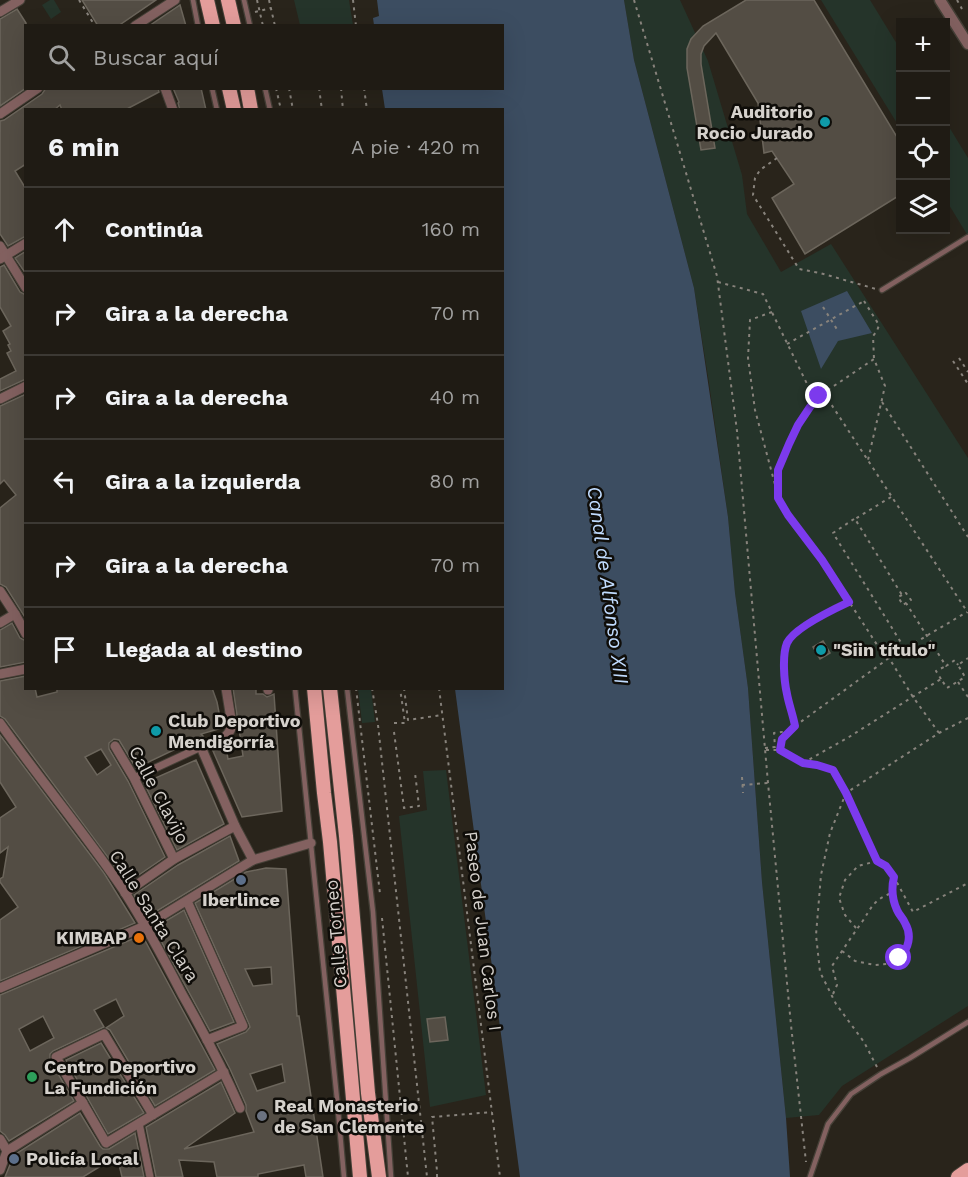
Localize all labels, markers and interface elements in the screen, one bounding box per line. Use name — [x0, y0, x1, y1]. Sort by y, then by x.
map controls — [896, 18, 950, 234]
button: + — [896, 18, 950, 72]
search box — [24, 24, 504, 90]
icon: search — [45, 41, 78, 74]
text: Buscar aquí — [93, 45, 219, 70]
button: − — [896, 72, 950, 126]
place label: Auditorio Rocio Jurado — [697, 101, 813, 143]
marker: Auditorio Rocio Jurado — [818, 115, 832, 129]
button: locate — [896, 126, 950, 180]
text: 6 min — [48, 132, 120, 162]
text: A pie · 420 m — [351, 135, 480, 159]
button: layers — [896, 180, 950, 234]
icon: ahead — [48, 213, 81, 246]
text: Continúa — [105, 217, 203, 242]
text: 160 m — [422, 217, 480, 241]
icon: right — [48, 297, 81, 330]
text: Gira a la derecha — [105, 301, 288, 326]
text: 70 m — [431, 301, 480, 325]
icon: right — [48, 381, 81, 414]
route end — [805, 382, 831, 408]
text: Gira a la derecha — [105, 385, 288, 410]
text: 40 m — [429, 385, 480, 409]
icon: left — [48, 465, 81, 498]
text: Gira a la izquierda — [105, 469, 301, 494]
text: 80 m — [429, 469, 480, 493]
water label: Canal de Alfonso XIII — [582, 484, 634, 686]
icon: right — [48, 549, 81, 582]
text: Gira a la derecha — [105, 553, 288, 578]
text: 70 m — [431, 553, 480, 577]
icon: arrive — [48, 633, 81, 666]
text: Llegada al destino — [105, 637, 303, 662]
place label: "Siin título" — [833, 639, 936, 660]
marker: "Siin título" — [814, 643, 828, 657]
place label: Club Deportivo Mendigorría — [168, 710, 301, 752]
marker: Club Deportivo Mendigorría — [149, 724, 163, 738]
street label: Calle Clavijo — [125, 742, 194, 847]
street label: Paseo de Juan Carlos I — [461, 830, 506, 1032]
street label: Calle Santa Clara — [105, 846, 203, 986]
marker: Iberlince — [234, 873, 248, 887]
street label: Calle Torneo — [320, 879, 351, 989]
place label: Iberlince — [202, 889, 280, 910]
place label: KIMBAP — [56, 927, 127, 948]
marker: KIMBAP — [132, 931, 146, 945]
route start — [885, 944, 911, 970]
place label: Centro Deportivo La Fundición — [44, 1056, 196, 1098]
marker: Centro Deportivo La Fundición — [25, 1070, 39, 1084]
place label: Real Monasterio de San Clemente — [274, 1095, 424, 1137]
marker: Real Monasterio de San Clemente — [255, 1109, 269, 1123]
place label: Policía Local — [26, 1148, 139, 1169]
marker: Policía Local — [7, 1152, 21, 1166]

